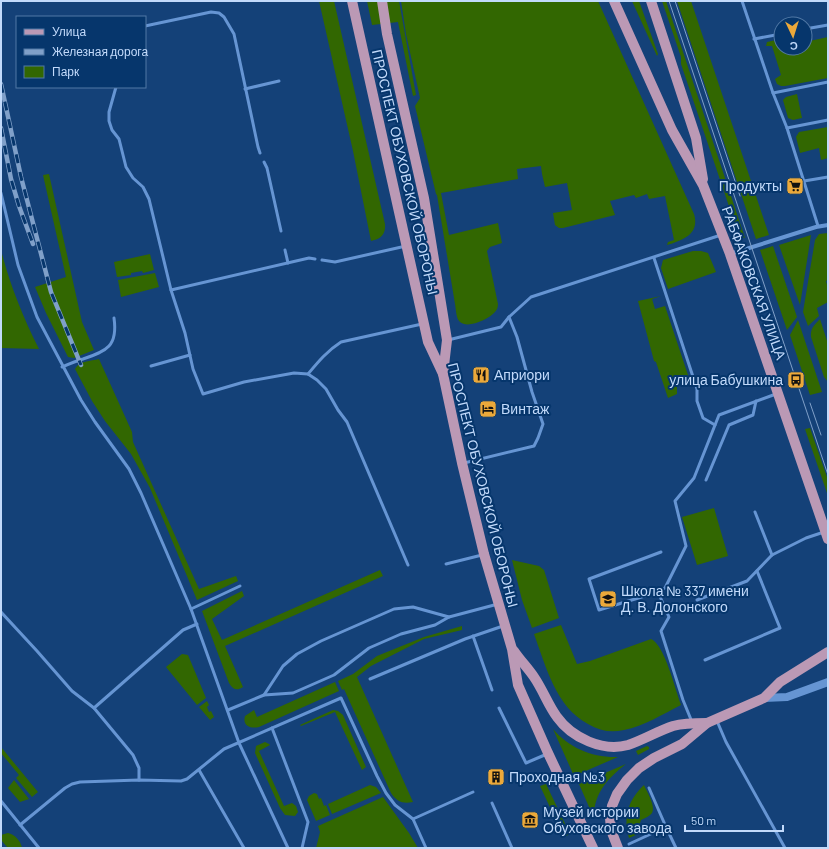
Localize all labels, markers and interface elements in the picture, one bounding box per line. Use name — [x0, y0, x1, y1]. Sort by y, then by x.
legend — [16, 16, 146, 88]
north arrow — [773, 16, 813, 56]
text: Улица — [52, 24, 86, 39]
text: С — [789, 40, 798, 53]
text: Железная дорога — [52, 44, 148, 59]
street label: ПРОСПЕКТ ОБУХОВСКОЙ ОБОРОНЫ — [369, 48, 442, 296]
text: Парк — [52, 64, 80, 79]
supermarket icon: Продукты — [785, 176, 805, 196]
place label: Продукты — [719, 177, 782, 194]
street label: РАБФАКОВСКАЯ УЛИЦА — [719, 204, 790, 363]
street label: ПРОСПЕКТ ОБУХОВСКОЙ ОБОРОНЫ — [445, 361, 522, 609]
restaurant icon: Априори — [471, 365, 491, 385]
place label: Априори — [494, 366, 550, 383]
bus stop icon: улица Бабушкина — [786, 370, 806, 390]
place label: улица Бабушкина — [669, 371, 783, 388]
hotel icon: Винтаж — [478, 399, 498, 419]
place label: Винтаж — [501, 400, 550, 417]
place label: Школа № 337 имени Д. В. Долонского — [621, 582, 749, 615]
school or university icon: Школа № 337 имени Д. В. Долонского — [598, 589, 618, 609]
building icon: Проходная №3 — [486, 767, 506, 787]
place label: Проходная №3 — [509, 768, 605, 785]
place label: Музей истории Обуховского завода — [543, 803, 672, 836]
scale bar — [685, 807, 783, 833]
museum icon: Музей истории Обуховского завода — [520, 810, 540, 830]
text: 50 m — [691, 813, 716, 827]

